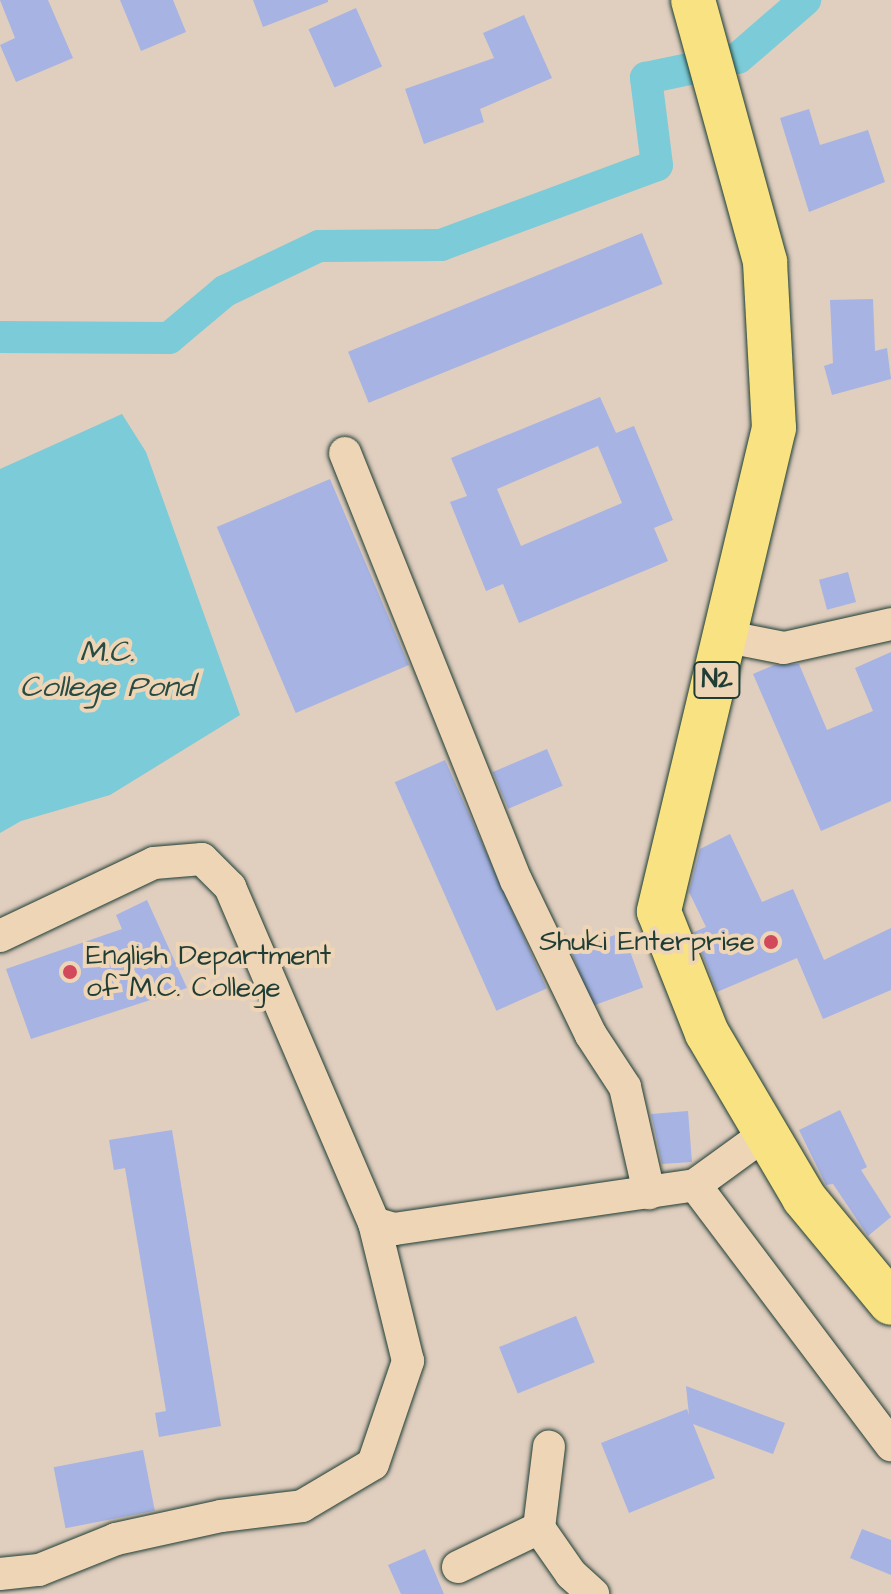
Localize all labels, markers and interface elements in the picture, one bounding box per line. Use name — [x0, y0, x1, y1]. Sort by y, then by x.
water label: M.C. College Pond — [20, 634, 194, 704]
road number: N2 — [693, 658, 741, 702]
place label: Shuki Enterprise — [539, 925, 755, 959]
marker: Shuki Enterprise — [762, 933, 780, 951]
place label: English Department of M.C. College — [86, 939, 331, 1005]
marker: English Department of M.C. College — [61, 963, 79, 981]

